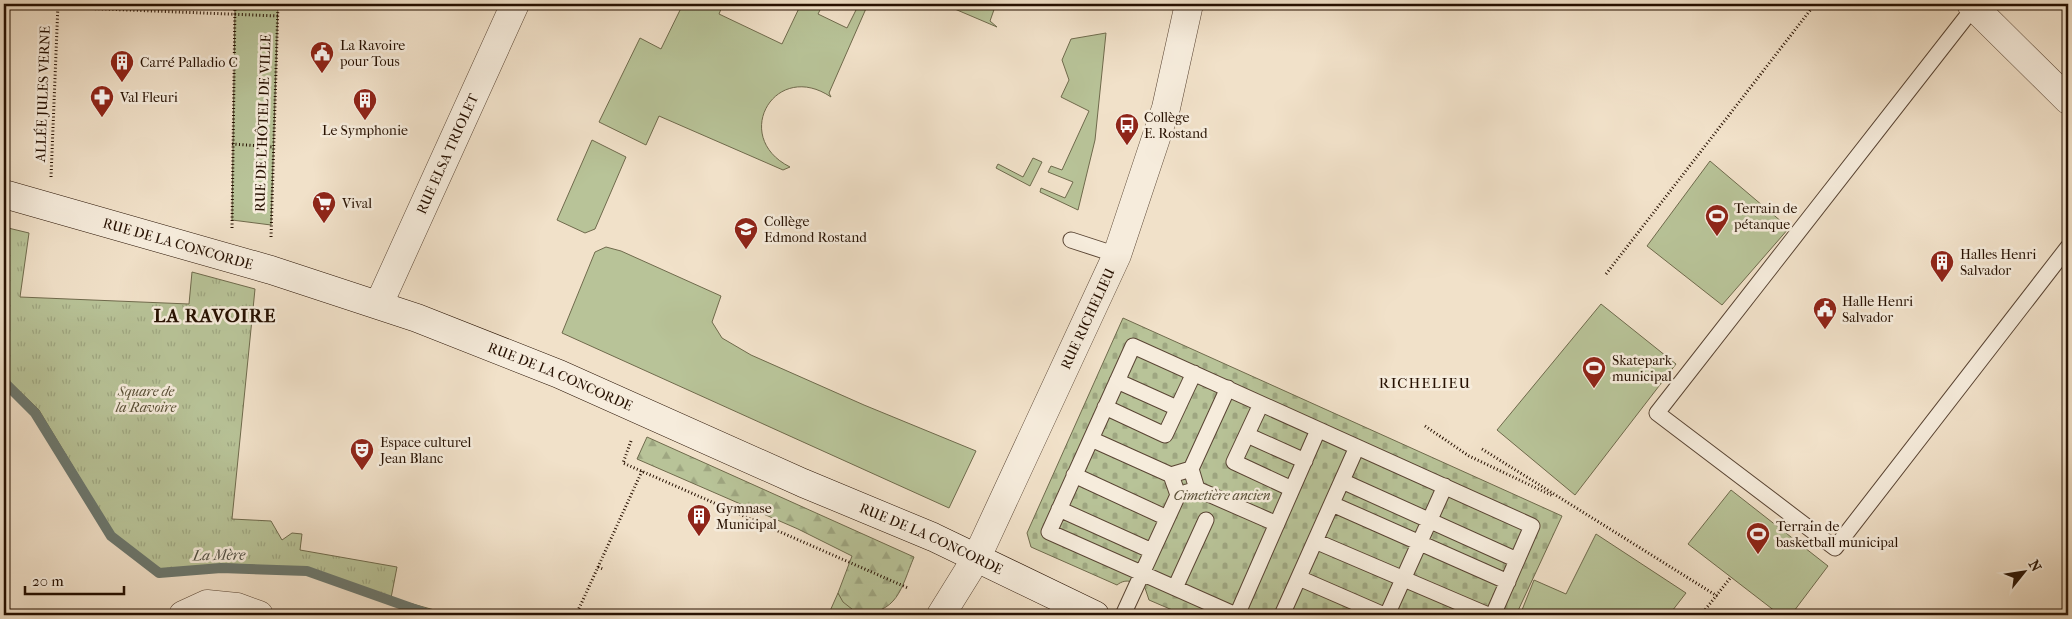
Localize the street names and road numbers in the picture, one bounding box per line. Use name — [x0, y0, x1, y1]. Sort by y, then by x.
street label: ALLÉE JULES VERNE — [31, 25, 54, 163]
street label: RUE DE L'HÔTEL DE VILLE — [250, 33, 275, 212]
street label: RUE ELSA TRIOLET — [412, 90, 482, 217]
street label: RUE DE LA CONCORDE — [101, 214, 256, 273]
street label: RUE RICHELIEU — [1057, 265, 1118, 372]
street label: RUE DE LA CONCORDE — [486, 338, 636, 414]
street label: RUE DE LA CONCORDE — [857, 499, 1006, 578]

